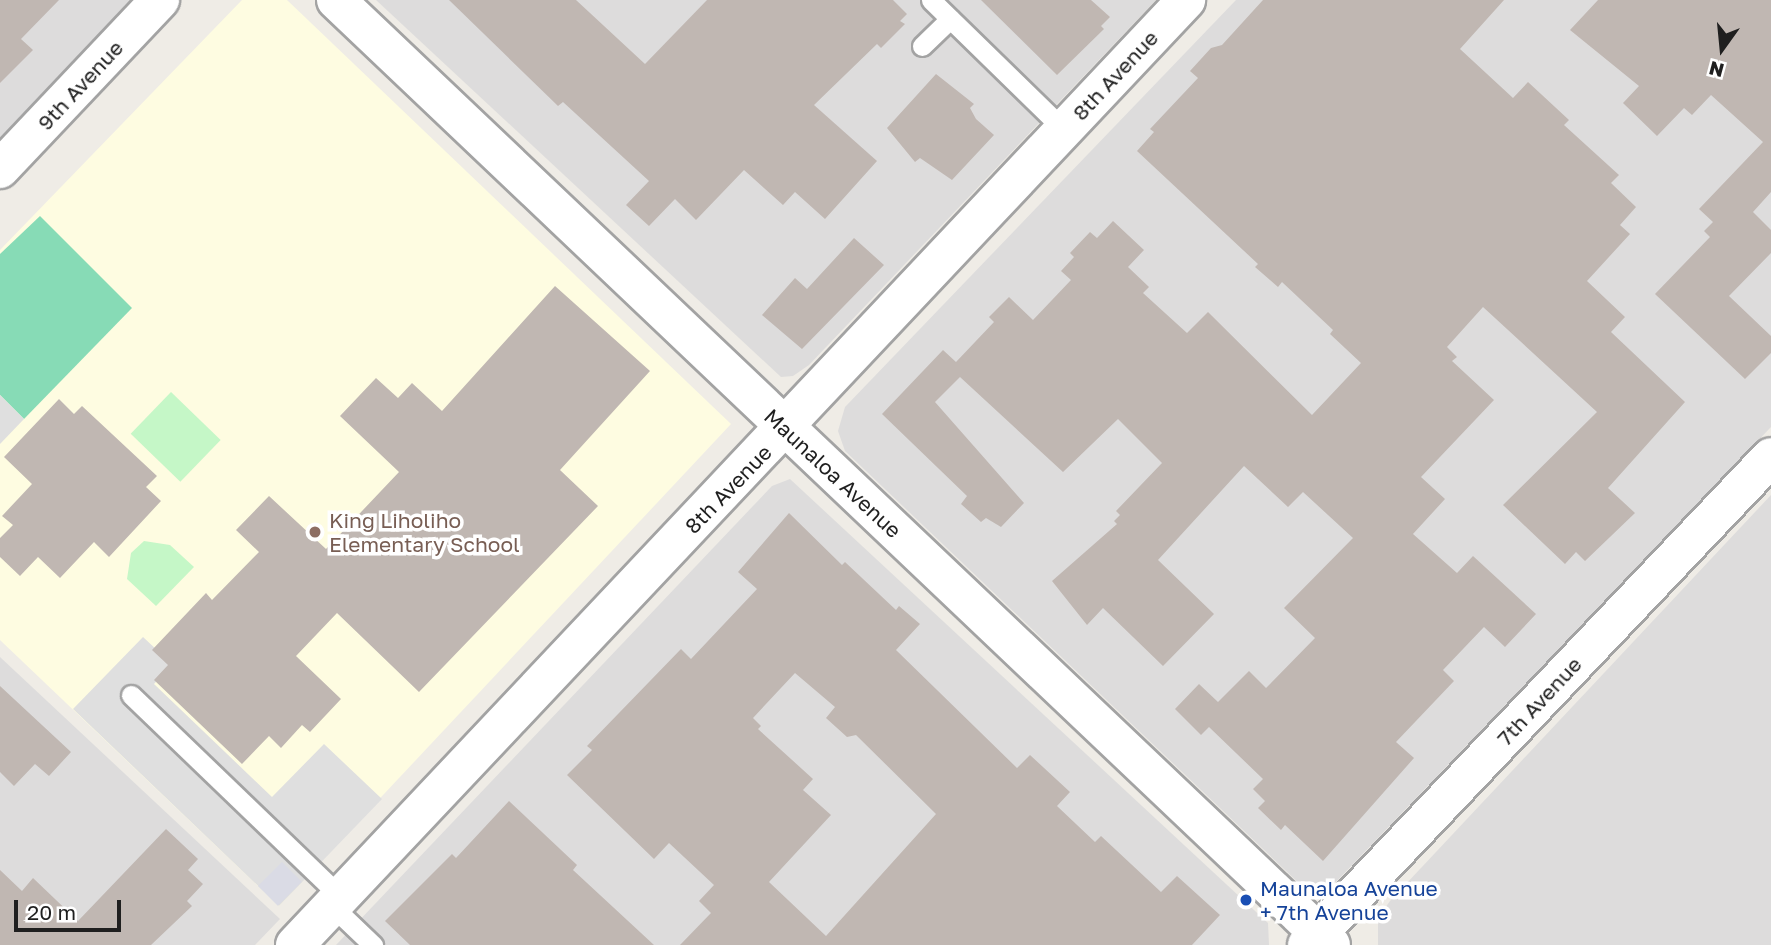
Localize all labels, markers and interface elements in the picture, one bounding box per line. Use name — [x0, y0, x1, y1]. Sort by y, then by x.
north arrow — [1687, 14, 1757, 84]
street label: 8th Avenue — [1067, 25, 1163, 125]
street label: 9th Avenue — [32, 35, 128, 135]
text: N — [1706, 57, 1726, 83]
street label: Maunaloa Avenue — [759, 403, 907, 543]
street label: 8th Avenue — [680, 439, 776, 539]
place label: King Liholiho Elementary School — [329, 507, 520, 557]
marker: King Liholiho Elementary School — [307, 524, 323, 540]
street label: 7th Avenue — [1492, 652, 1586, 750]
place label: Maunaloa Avenue + 7th Avenue — [1260, 875, 1438, 925]
scale bar — [18, 886, 124, 930]
marker: Maunaloa Avenue + 7th Avenue — [1238, 892, 1254, 908]
text: 20 m — [27, 899, 76, 925]

